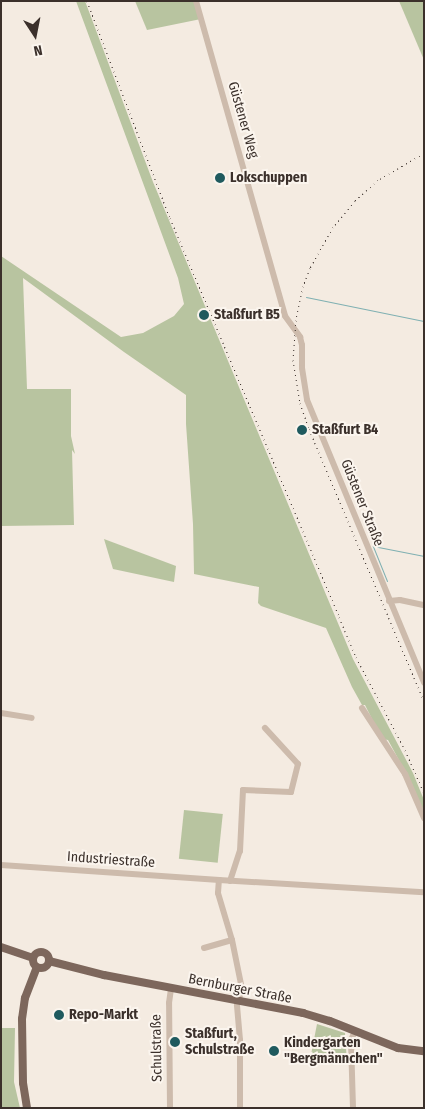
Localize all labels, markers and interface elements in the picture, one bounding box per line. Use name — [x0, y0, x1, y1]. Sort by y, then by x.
north arrow — [10, 10, 60, 60]
text: N — [32, 41, 44, 59]
street label: Güstener Weg — [224, 80, 262, 160]
place label: Lokschuppen — [230, 170, 307, 186]
marker: Lokschuppen — [214, 172, 226, 184]
place label: Staßfurt B5 — [214, 307, 280, 323]
marker: Staßfurt B5 — [198, 309, 210, 321]
place label: Staßfurt B4 — [312, 422, 378, 438]
marker: Staßfurt B4 — [296, 424, 308, 436]
street label: Güstener Straße — [337, 457, 387, 549]
street label: Industriestraße — [67, 849, 155, 871]
street label: Bernburger Straße — [187, 971, 293, 1007]
place label: Repo-Markt — [69, 1007, 138, 1023]
marker: Repo-Markt — [53, 1009, 65, 1021]
street label: Schulstraße — [148, 1014, 166, 1082]
place label: Staßfurt, Schulstraße — [185, 1026, 254, 1058]
place label: Kindergarten "Bergmännchen" — [284, 1035, 383, 1068]
marker: Staßfurt, Schulstraße — [169, 1036, 181, 1048]
marker: Kindergarten "Bergmännchen" — [268, 1045, 280, 1057]

